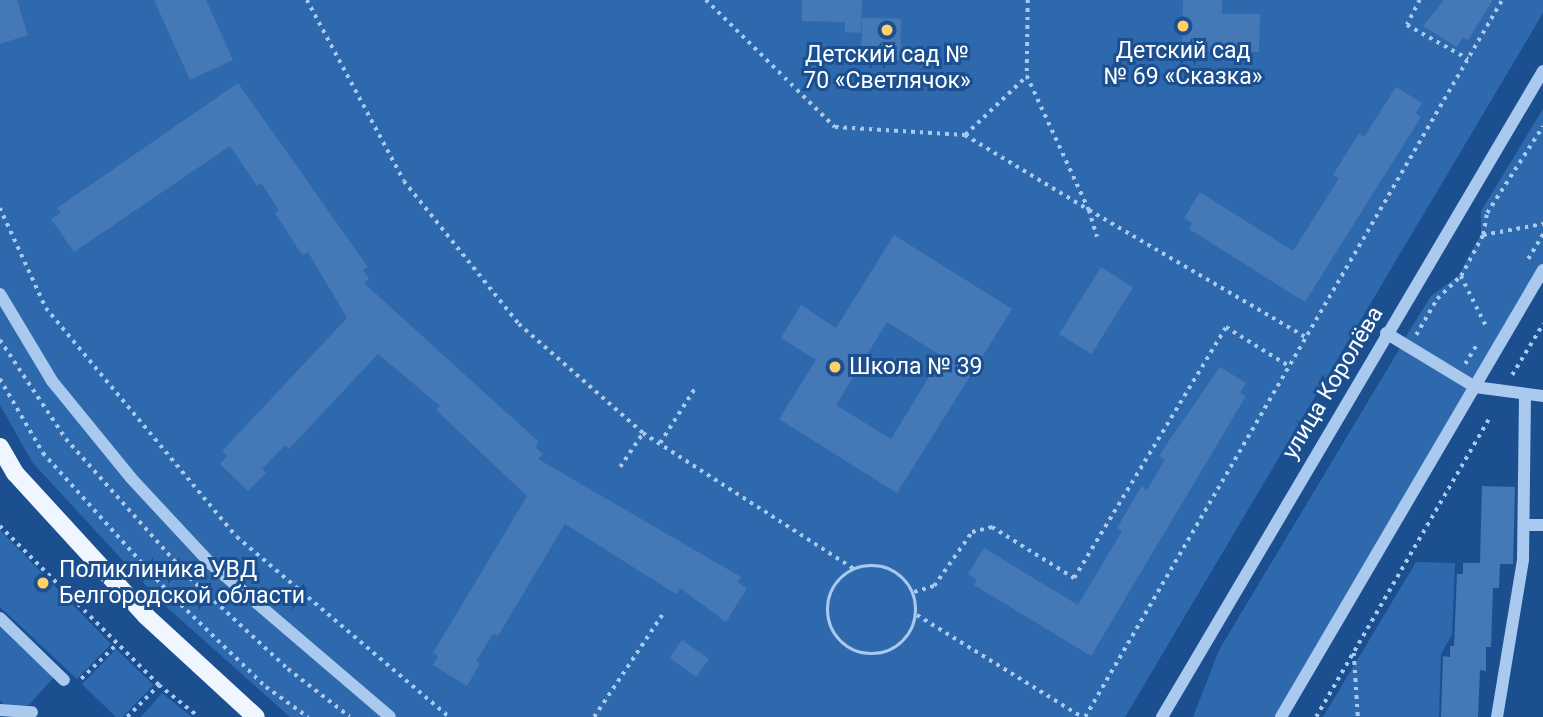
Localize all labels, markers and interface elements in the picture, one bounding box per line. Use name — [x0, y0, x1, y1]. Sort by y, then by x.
marker: Детский сад № 69 «Сказка» — [1175, 18, 1191, 34]
marker: Детский сад № 70 «Светлячок» — [879, 22, 895, 38]
place label: Детский сад № 69 «Сказка» — [1103, 37, 1263, 91]
place label: Детский сад № 70 «Светлячок» — [803, 41, 971, 95]
street label: улица Королёва — [1277, 302, 1389, 464]
place label: Школа № 39 — [849, 353, 982, 381]
marker: Школа № 39 — [827, 359, 843, 375]
place label: Поликлиника УВД Белгородской области — [59, 556, 305, 610]
marker: Поликлиника УВД Белгородской области — [33, 573, 53, 593]

